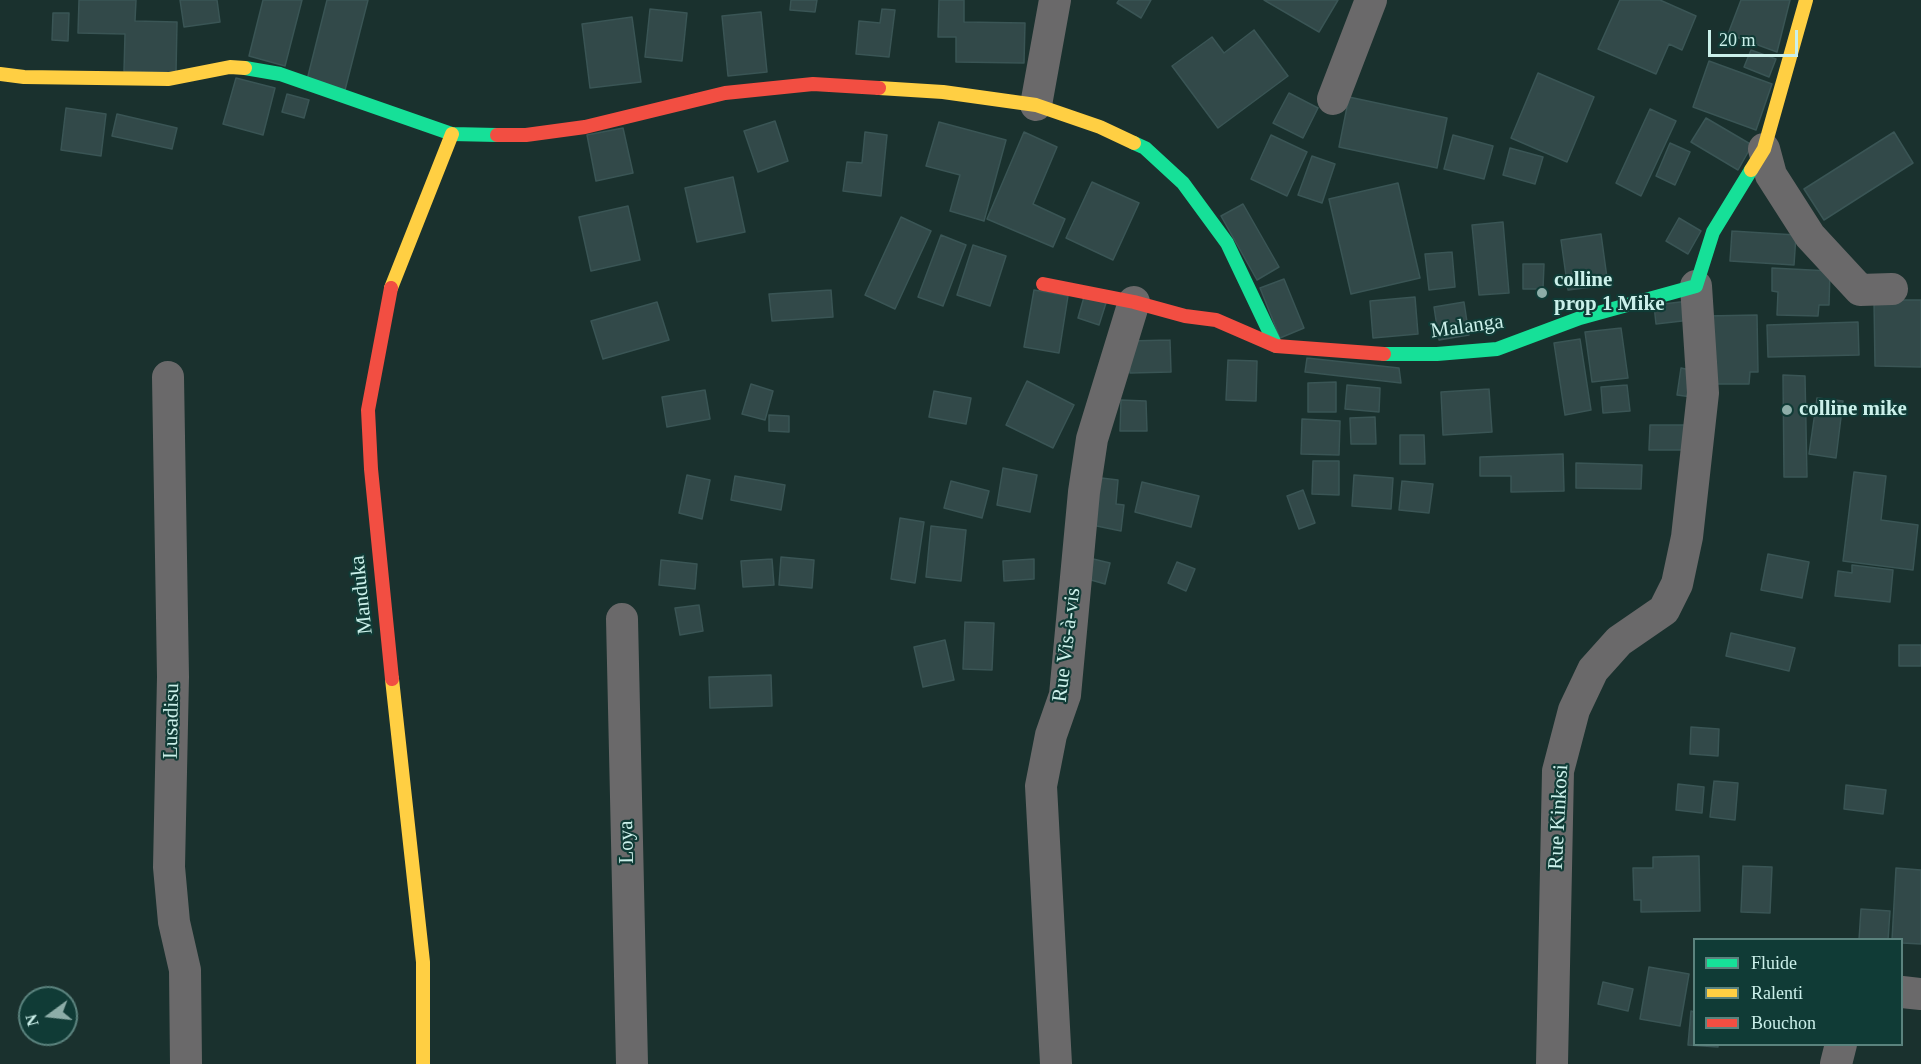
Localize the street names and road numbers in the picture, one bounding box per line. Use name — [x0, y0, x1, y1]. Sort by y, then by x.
street label: Malanga — [1429, 309, 1505, 345]
street label: Manduka — [345, 554, 379, 636]
street label: Rue Vis-à-vis — [1047, 586, 1087, 704]
street label: Lusadisu — [159, 683, 185, 759]
street label: Rue Kinkosi — [1544, 764, 1574, 870]
street label: Loya — [614, 820, 640, 864]

